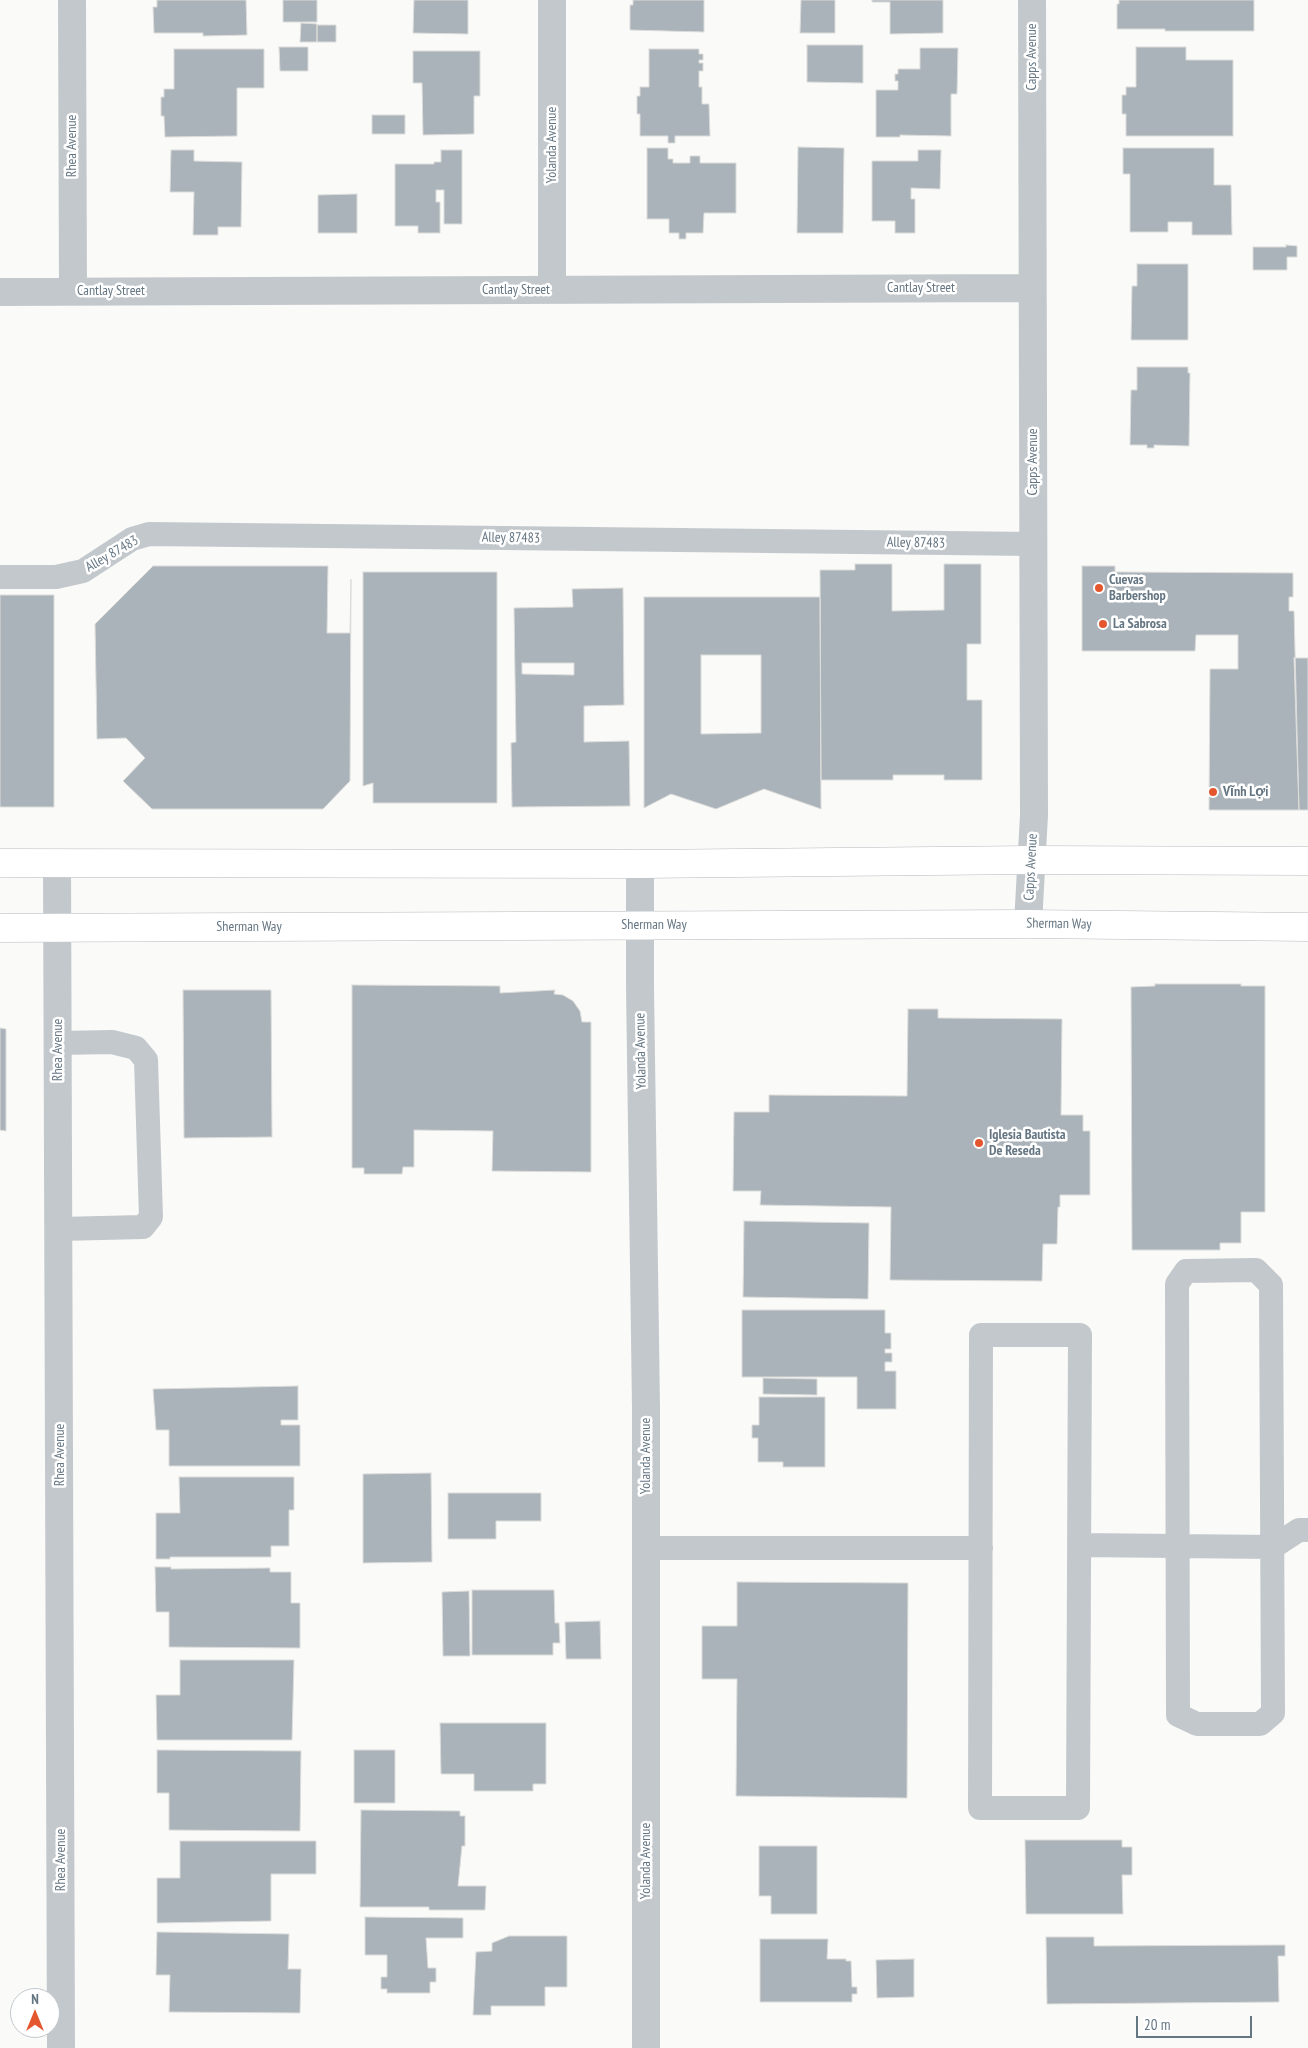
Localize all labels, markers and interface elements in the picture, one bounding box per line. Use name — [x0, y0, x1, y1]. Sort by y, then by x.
street label: Capps Avenue — [1024, 23, 1040, 91]
street label: Yolanda Avenue — [544, 107, 560, 183]
street label: Rhea Avenue — [64, 115, 80, 177]
street label: Cantlay Street — [887, 280, 955, 296]
street label: Cantlay Street — [482, 282, 550, 298]
street label: Cantlay Street — [77, 283, 145, 299]
street label: Capps Avenue — [1025, 428, 1041, 496]
street label: Alley 87483 — [482, 529, 540, 547]
street label: Alley 87483 — [83, 532, 141, 576]
street label: Alley 87483 — [887, 534, 945, 552]
place label: Cuevas Barbershop — [1109, 572, 1166, 604]
marker: Cuevas Barbershop — [1093, 582, 1105, 594]
place label: La Sabrosa — [1113, 616, 1167, 632]
marker: La Sabrosa — [1097, 618, 1109, 630]
place label: Vĩnh Lợi — [1223, 784, 1268, 800]
marker: Vĩnh Lợi — [1207, 786, 1219, 798]
street label: Capps Avenue — [1021, 833, 1041, 901]
street label: Sherman Way — [1026, 915, 1092, 933]
street label: Sherman Way — [621, 917, 687, 933]
street label: Sherman Way — [216, 919, 282, 935]
street label: Yolanda Avenue — [632, 1013, 650, 1089]
street label: Rhea Avenue — [50, 1019, 66, 1081]
place label: Iglesia Bautista De Reseda — [989, 1127, 1065, 1160]
marker: Iglesia Bautista De Reseda — [973, 1137, 985, 1149]
street label: Yolanda Avenue — [638, 1418, 654, 1494]
street label: Rhea Avenue — [52, 1424, 68, 1486]
street label: Yolanda Avenue — [638, 1823, 654, 1899]
street label: Rhea Avenue — [53, 1829, 69, 1891]
north arrow — [10, 1988, 60, 2038]
text: N — [31, 1990, 39, 2008]
scale bar — [1138, 2006, 1254, 2038]
text: 20 m — [1144, 2015, 1170, 2034]

